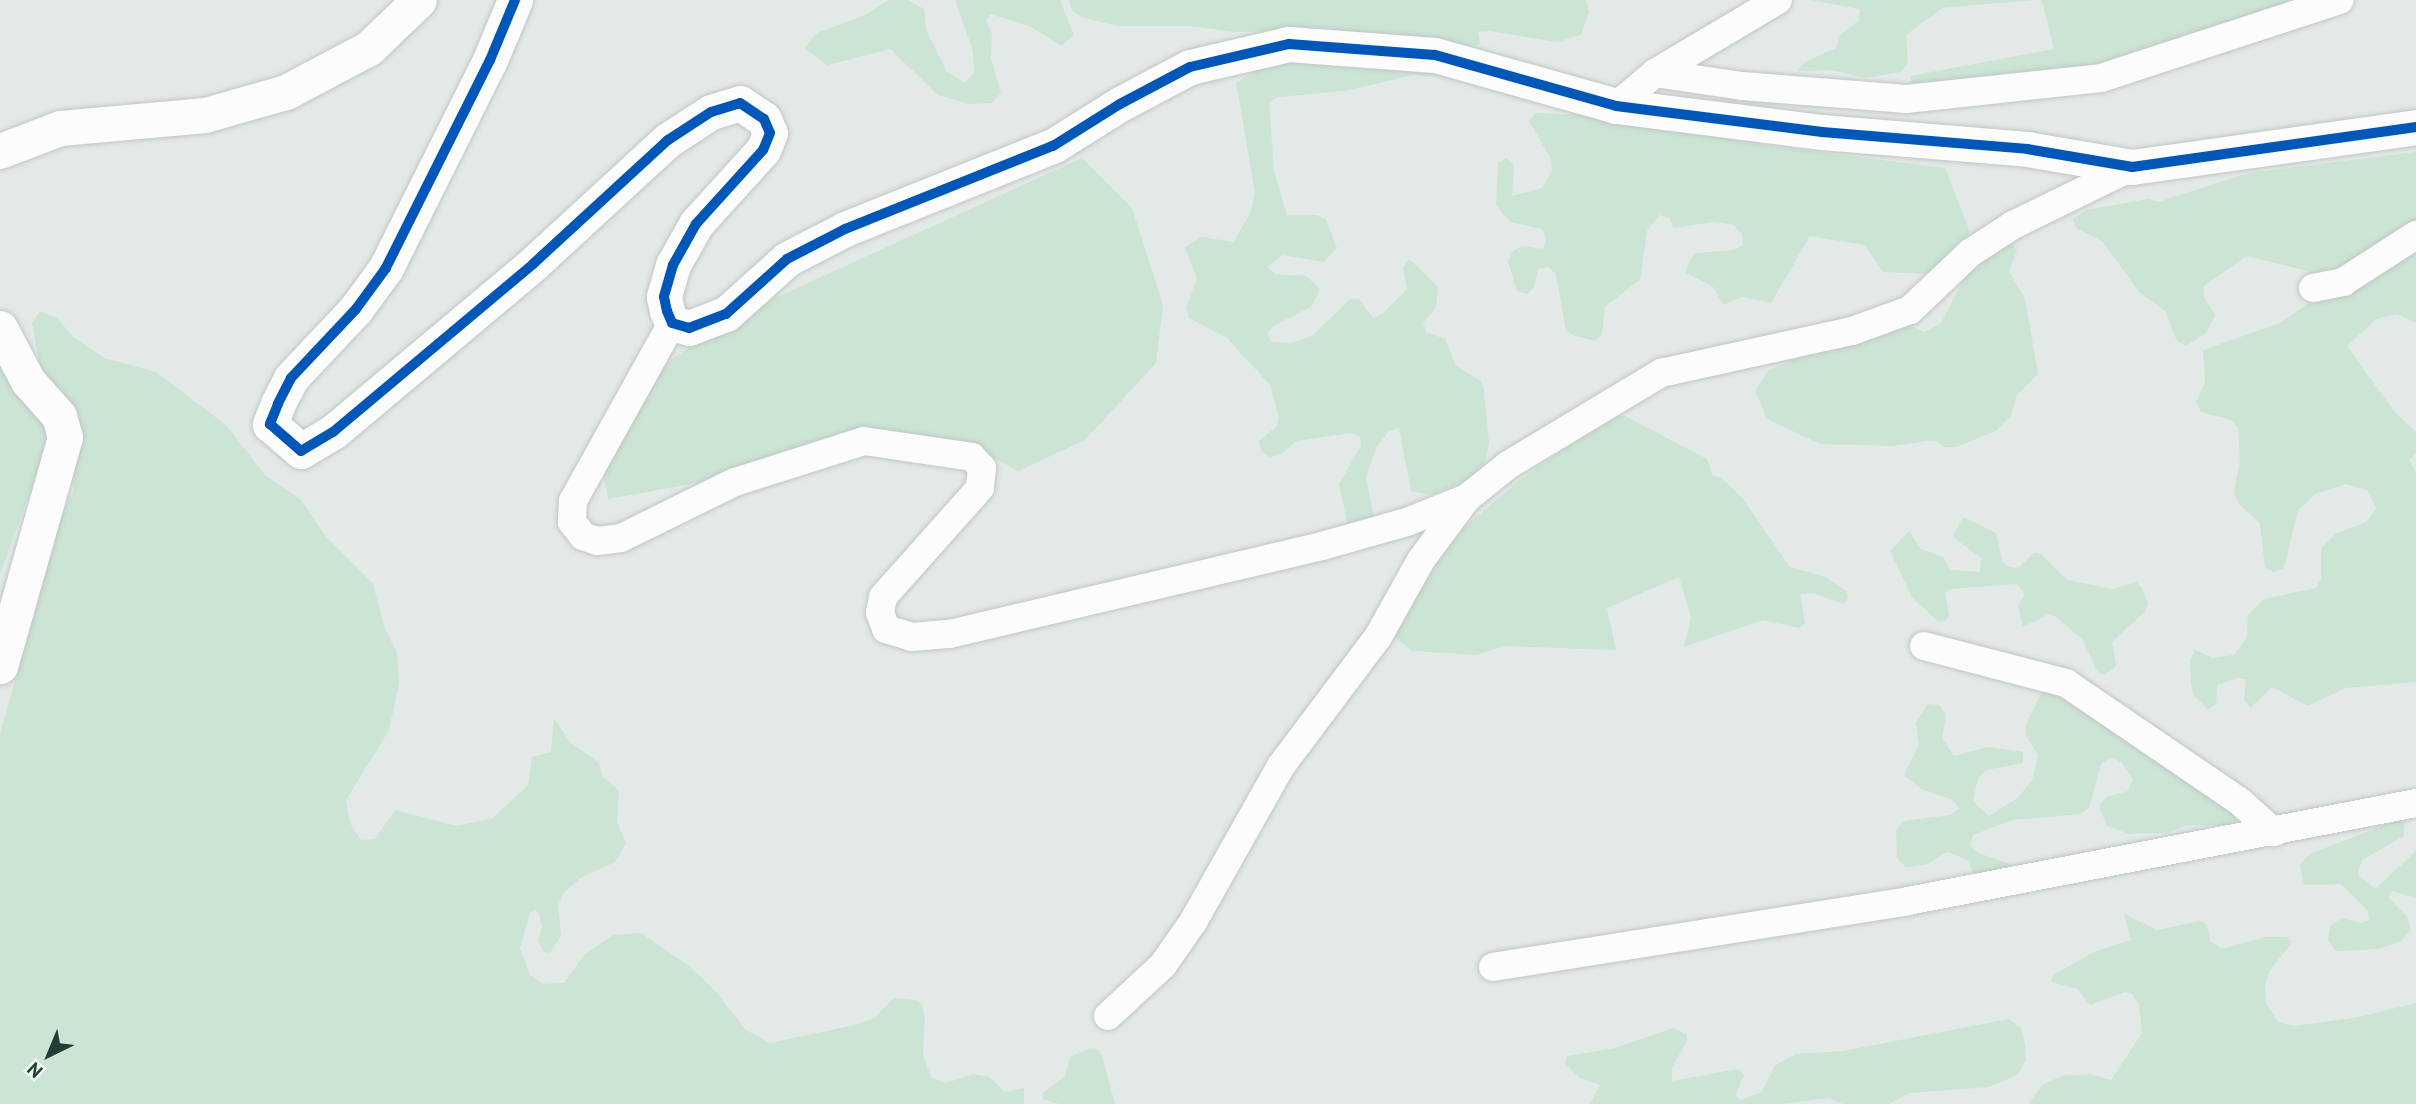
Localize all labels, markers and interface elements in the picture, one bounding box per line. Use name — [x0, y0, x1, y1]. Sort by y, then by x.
north arrow — [14, 1020, 84, 1090]
text: N — [22, 1057, 47, 1083]

